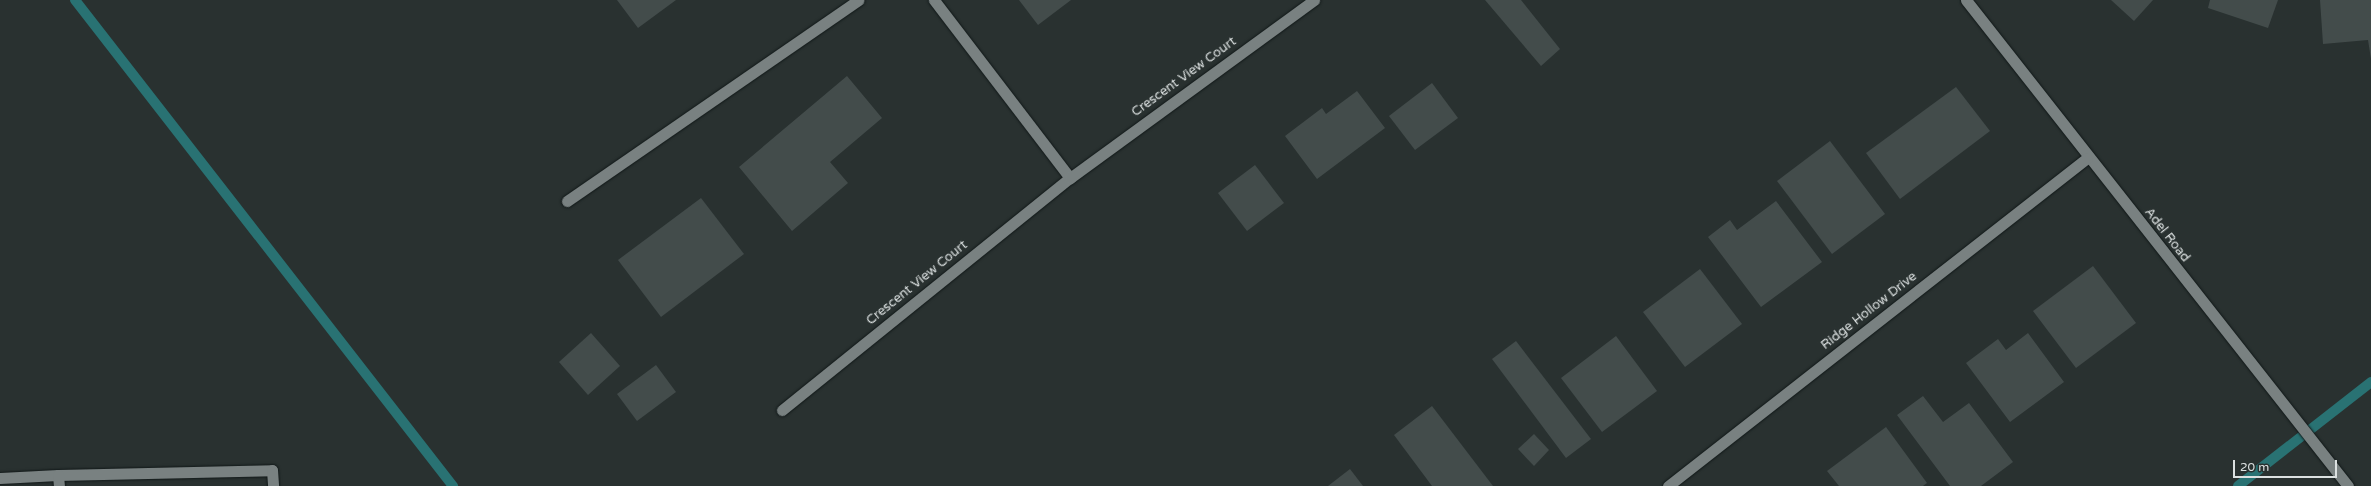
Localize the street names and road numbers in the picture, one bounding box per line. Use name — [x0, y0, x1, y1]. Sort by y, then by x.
street label: Crescent View Court — [1129, 34, 1239, 120]
street label: Adel Road — [2141, 205, 2193, 265]
street label: Crescent View Court — [863, 237, 971, 329]
street label: Ridge Hollow Drive — [1818, 269, 1920, 353]

